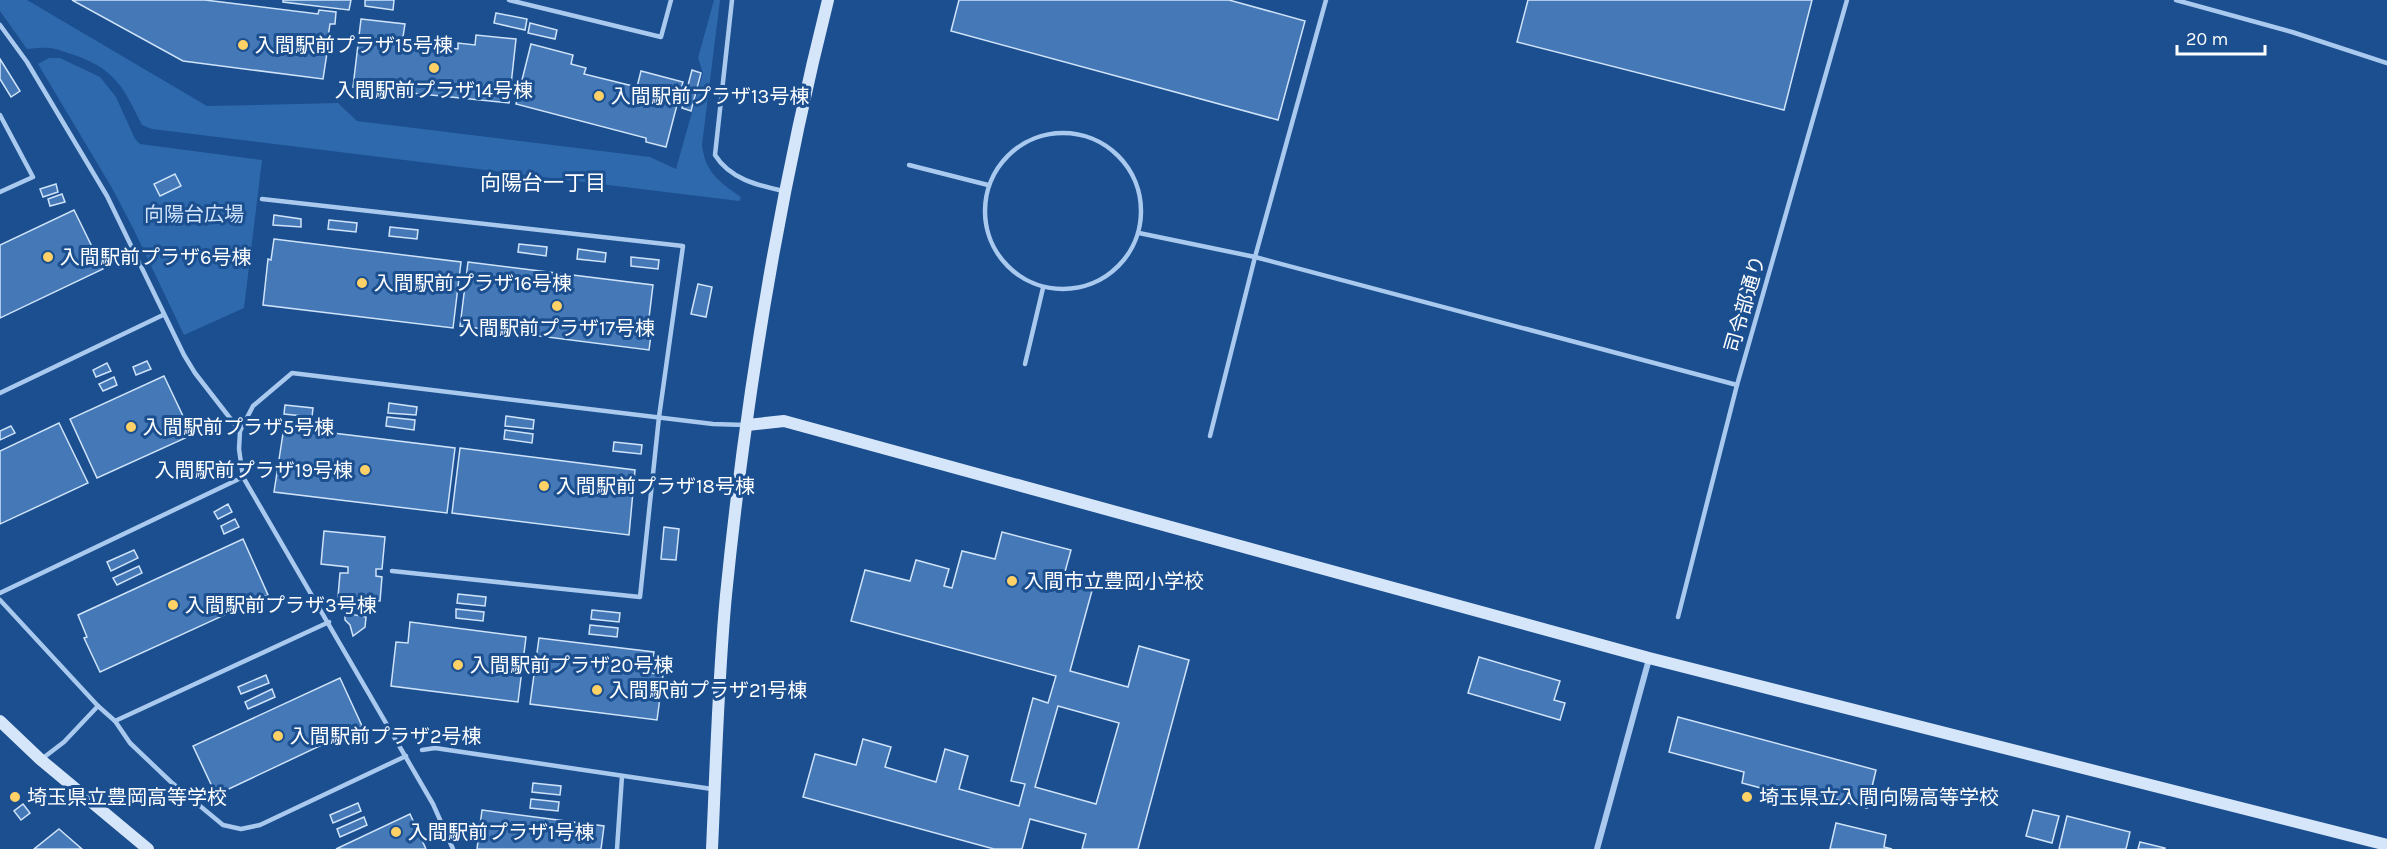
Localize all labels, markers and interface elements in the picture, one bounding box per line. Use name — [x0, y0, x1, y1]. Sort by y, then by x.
scale bar — [2177, 18, 2266, 56]
text: 20 m — [2186, 28, 2228, 50]
place label: 入間駅前プラザ15号棟 — [255, 34, 453, 57]
marker: 入間駅前プラザ15号棟 — [236, 38, 250, 52]
marker: 入間駅前プラザ14号棟 — [427, 61, 441, 75]
place label: 入間駅前プラザ14号棟 — [335, 79, 533, 102]
place label: 入間駅前プラザ13号棟 — [611, 85, 809, 108]
marker: 入間駅前プラザ13号棟 — [592, 89, 606, 103]
district label: 向陽台一丁目 — [480, 171, 606, 195]
park label: 向陽台広場 — [144, 203, 244, 226]
place label: 入間駅前プラザ6号棟 — [60, 246, 251, 269]
marker: 入間駅前プラザ6号棟 — [41, 250, 55, 264]
street label: 司令部通り — [1720, 253, 1770, 355]
place label: 入間駅前プラザ16号棟 — [374, 272, 572, 295]
marker: 入間駅前プラザ16号棟 — [355, 276, 369, 290]
marker: 入間駅前プラザ17号棟 — [550, 299, 564, 313]
place label: 入間駅前プラザ17号棟 — [459, 317, 655, 340]
place label: 入間駅前プラザ5号棟 — [143, 416, 334, 439]
marker: 入間駅前プラザ5号棟 — [124, 420, 138, 434]
place label: 入間駅前プラザ19号棟 — [155, 459, 353, 482]
marker: 入間駅前プラザ19号棟 — [358, 463, 372, 477]
place label: 入間駅前プラザ18号棟 — [556, 475, 755, 498]
marker: 入間駅前プラザ18号棟 — [537, 479, 551, 493]
place label: 入間市立豊岡小学校 — [1024, 570, 1204, 593]
marker: 入間市立豊岡小学校 — [1005, 574, 1019, 588]
place label: 入間駅前プラザ3号棟 — [185, 594, 377, 617]
marker: 入間駅前プラザ3号棟 — [166, 598, 180, 612]
place label: 入間駅前プラザ20号棟 — [470, 654, 673, 677]
marker: 入間駅前プラザ20号棟 — [451, 658, 465, 672]
place label: 入間駅前プラザ21号棟 — [609, 679, 807, 702]
marker: 入間駅前プラザ21号棟 — [590, 683, 604, 697]
place label: 入間駅前プラザ2号棟 — [290, 725, 482, 748]
marker: 入間駅前プラザ2号棟 — [271, 729, 285, 743]
place label: 埼玉県立豊岡高等学校 — [27, 786, 227, 809]
place label: 埼玉県立入間向陽高等学校 — [1759, 786, 1999, 809]
marker: 埼玉県立豊岡高等学校 — [8, 790, 22, 804]
marker: 埼玉県立入間向陽高等学校 — [1740, 790, 1754, 804]
place label: 入間駅前プラザ1号棟 — [408, 821, 595, 844]
marker: 入間駅前プラザ1号棟 — [389, 825, 403, 839]

